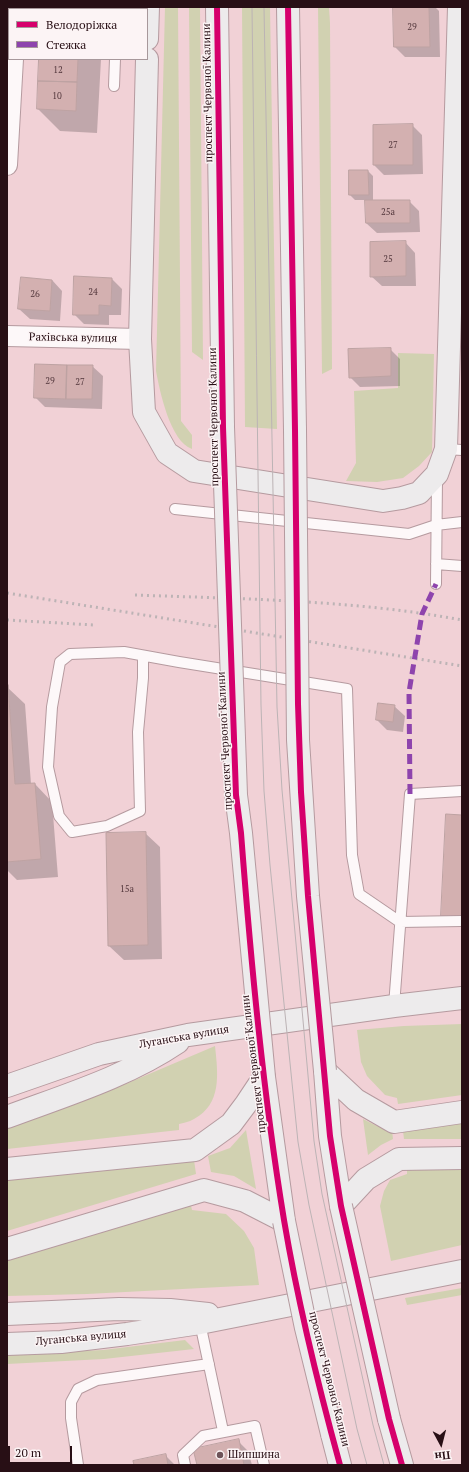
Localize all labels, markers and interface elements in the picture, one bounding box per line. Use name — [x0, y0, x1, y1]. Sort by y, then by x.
legend — [8, 8, 148, 60]
text: Велодоріжка — [46, 17, 117, 32]
house number: 29 — [407, 22, 417, 32]
street label: проспект Червоної Калини — [200, 23, 216, 163]
text: Стежка — [46, 37, 86, 52]
house number: 12 — [53, 65, 63, 75]
house number: 10 — [52, 91, 62, 101]
house number: 27 — [388, 140, 398, 150]
house number: 25а — [381, 207, 395, 217]
house number: 25 — [383, 254, 393, 264]
house number: 24 — [88, 287, 98, 297]
house number: 26 — [30, 289, 40, 299]
street label: Рахівська вулиця — [29, 331, 117, 345]
street label: проспект Червоної Калини — [206, 347, 222, 487]
house number: 29 — [45, 376, 55, 386]
house number: 27 — [75, 377, 85, 387]
street label: проспект Червоної Калини — [215, 671, 235, 811]
house number: 15а — [120, 884, 134, 894]
street label: проспект Червоної Калини — [239, 994, 269, 1134]
street label: Луганська вулиця — [138, 1023, 230, 1051]
street label: проспект Червоної Калини — [306, 1310, 352, 1448]
street label: Луганська вулиця — [35, 1327, 127, 1349]
north arrow — [421, 1424, 461, 1464]
scale bar — [10, 1438, 74, 1464]
text: 20 m — [15, 1445, 41, 1460]
place label: Шипшина — [228, 1448, 280, 1462]
text: Пн — [434, 1448, 451, 1464]
marker: Шипшина — [215, 1450, 225, 1460]

